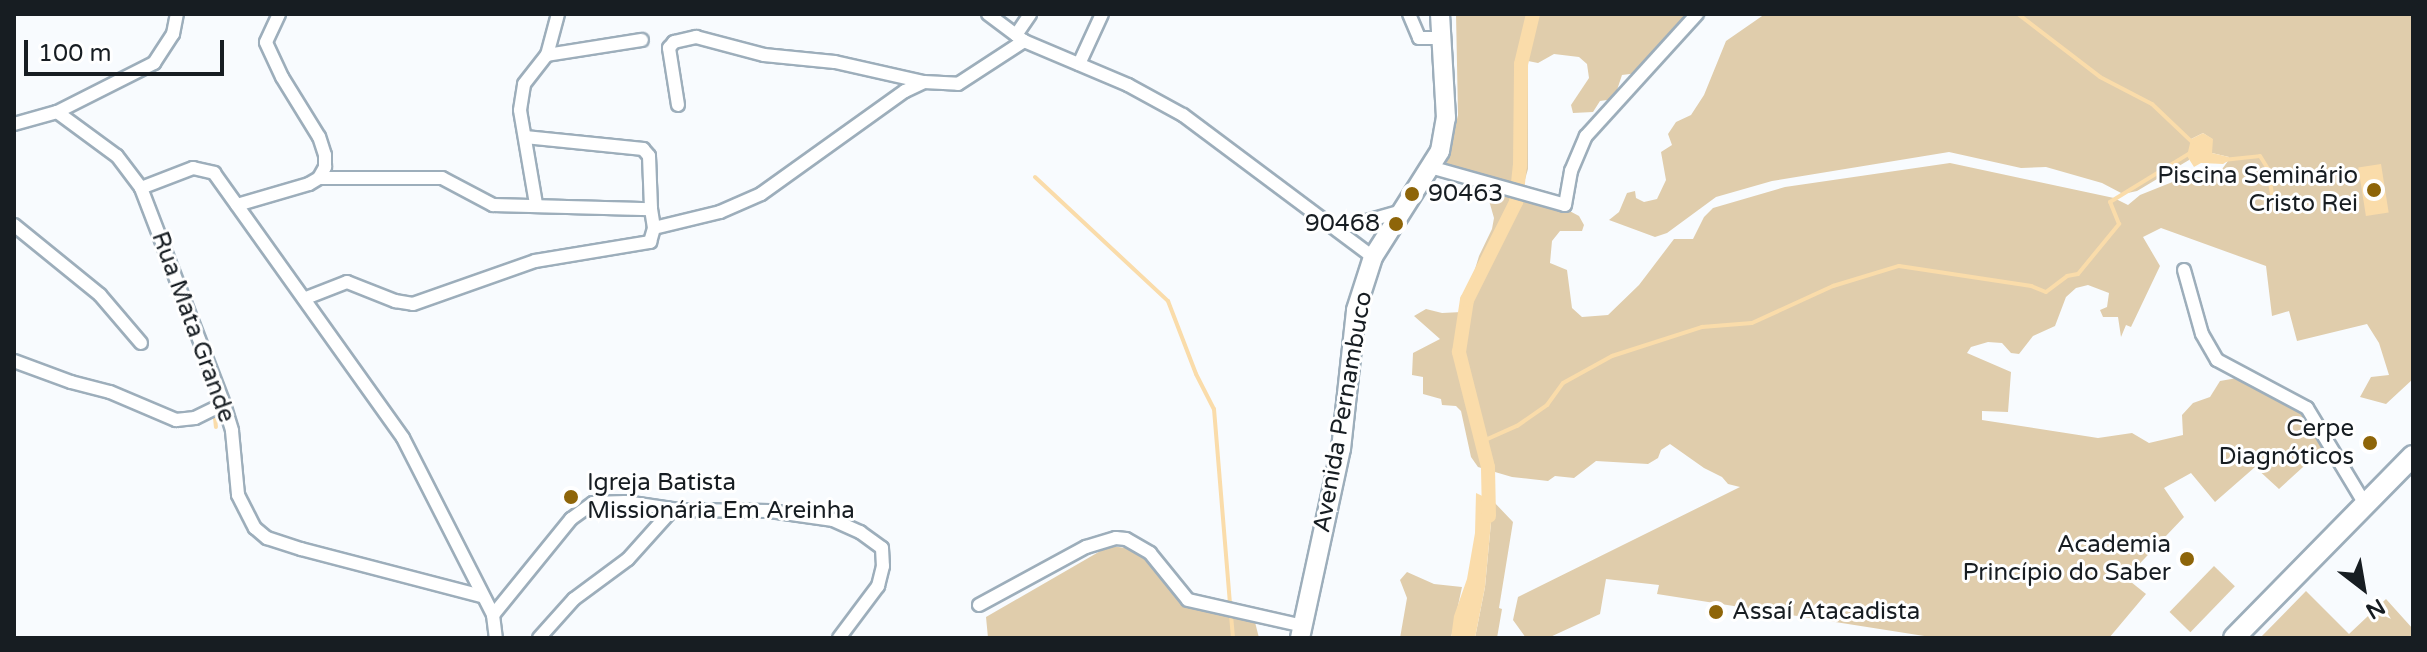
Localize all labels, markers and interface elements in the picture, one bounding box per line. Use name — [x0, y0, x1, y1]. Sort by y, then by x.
scale bar — [28, 24, 228, 74]
text: 100 m — [38, 39, 112, 68]
place label: Piscina Seminário Cristo Rei — [2157, 162, 2358, 218]
place label: 90463 — [1428, 180, 1503, 208]
marker: Piscina Seminário Cristo Rei — [2365, 181, 2383, 199]
marker: 90463 — [1403, 185, 1421, 203]
place label: 90468 — [1305, 210, 1380, 238]
marker: 90468 — [1387, 215, 1405, 233]
street label: Rua Mata Grande — [145, 228, 241, 426]
street label: Avenida Pernambuco — [1308, 289, 1378, 535]
place label: Cerpe Diagnóticos — [2219, 415, 2354, 471]
marker: Cerpe Diagnóticos — [2361, 434, 2379, 452]
place label: Igreja Batista Missionária Em Areinha — [587, 469, 855, 525]
marker: Igreja Batista Missionária Em Areinha — [562, 488, 580, 506]
place label: Academia Princípio do Saber — [1962, 531, 2171, 587]
north arrow — [2323, 548, 2403, 628]
marker: Academia Princípio do Saber — [2178, 550, 2196, 568]
text: N — [2361, 593, 2390, 624]
place label: Assaí Atacadista — [1732, 598, 1920, 626]
marker: Assaí Atacadista — [1707, 603, 1725, 621]

